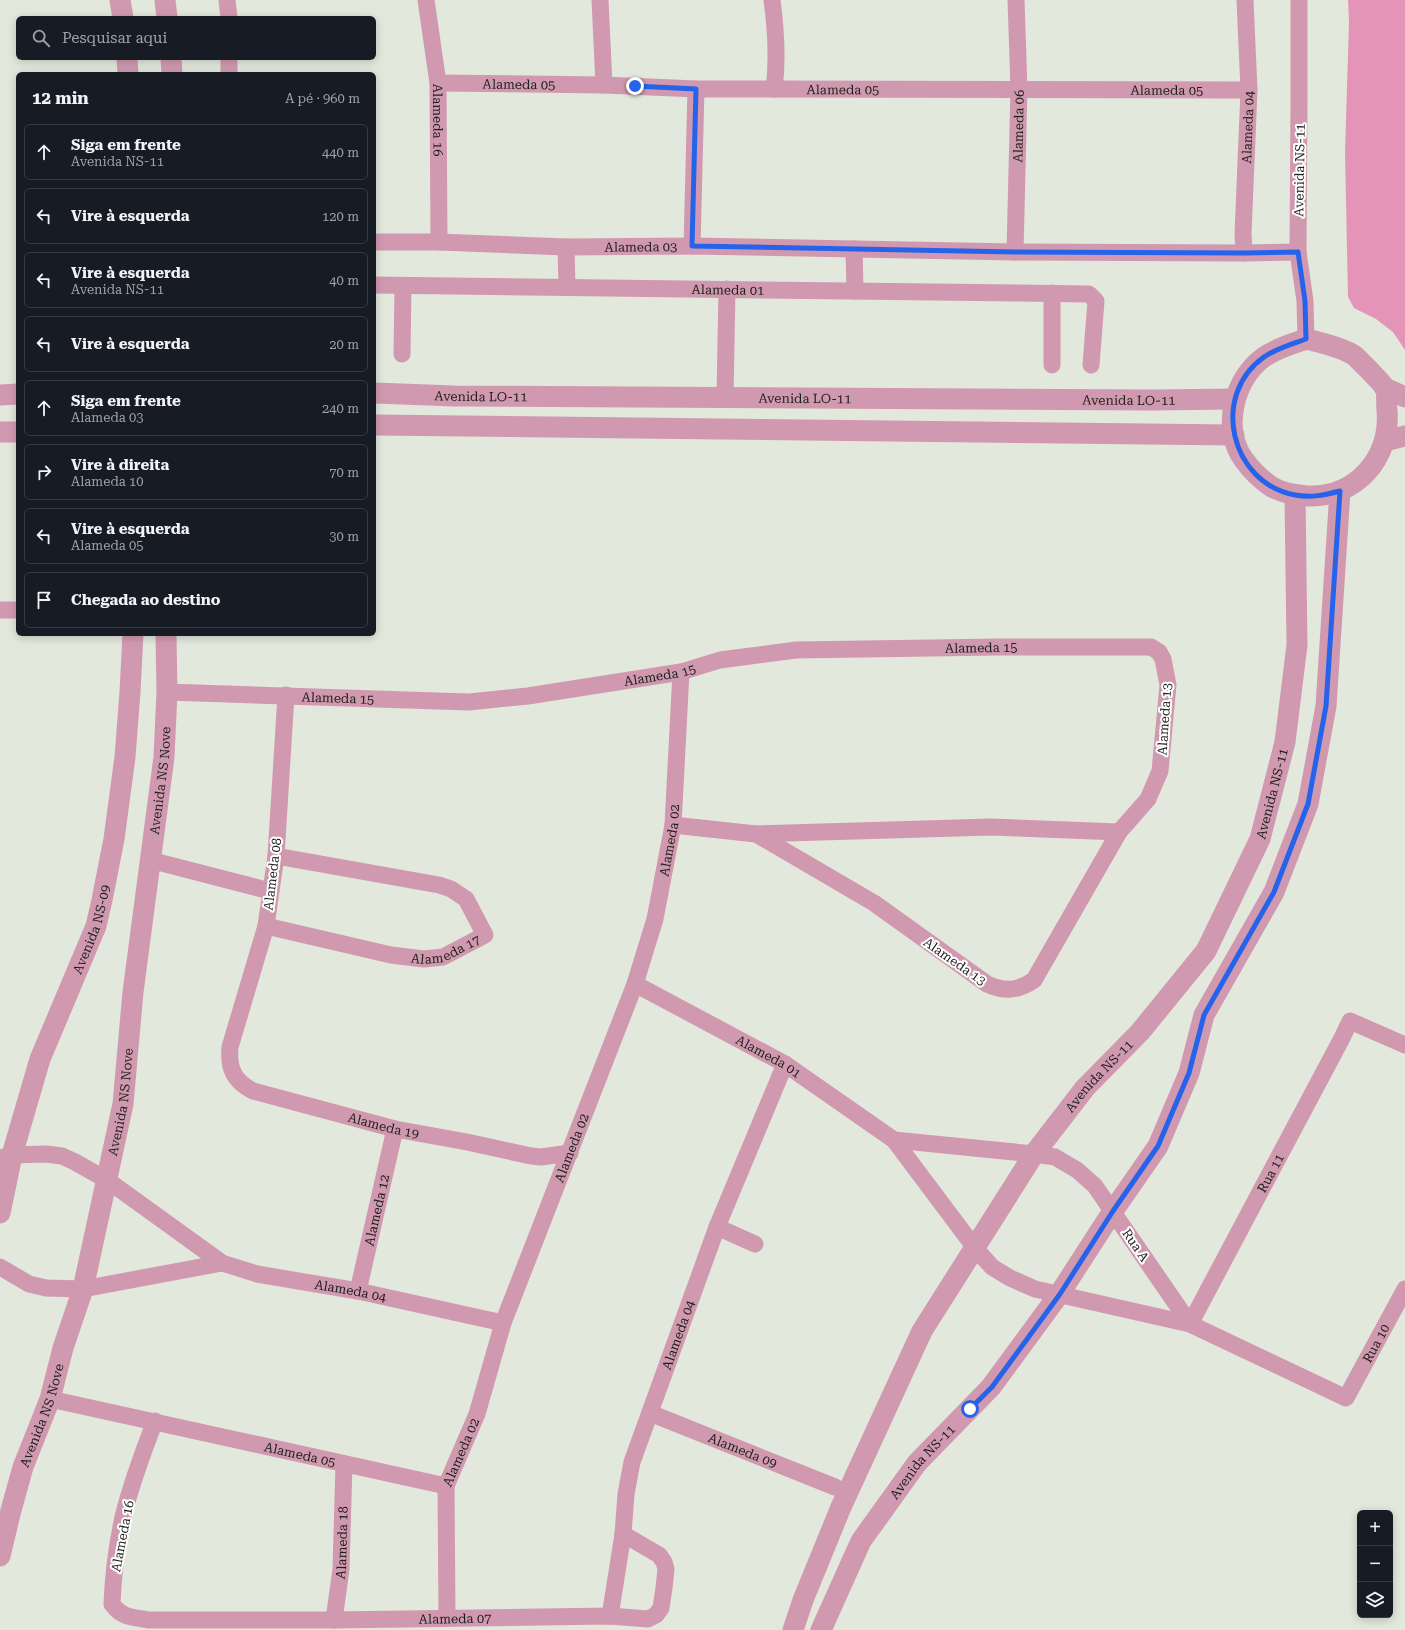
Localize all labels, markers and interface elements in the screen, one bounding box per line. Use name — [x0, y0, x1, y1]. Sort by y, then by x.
search box — [16, 16, 376, 60]
icon: search — [30, 27, 52, 49]
text: Pesquisar aqui — [62, 29, 167, 47]
street label: Alameda 05 — [483, 77, 555, 92]
route end — [626, 77, 644, 95]
street label: Alameda 05 — [807, 82, 879, 97]
street label: Alameda 05 — [1131, 83, 1203, 98]
street label: Alameda 16 — [430, 84, 445, 157]
text: 12 min — [32, 88, 89, 108]
street label: Alameda 06 — [1010, 90, 1027, 163]
street label: Alameda 04 — [1239, 90, 1257, 164]
text: A pé · 960 m — [285, 91, 360, 106]
street label: Avenida NS-11 — [1291, 123, 1308, 217]
text: Siga em frente — [71, 136, 181, 154]
icon: ahead — [33, 141, 55, 163]
text: 440 m — [322, 145, 359, 160]
text: Avenida NS-11 — [71, 154, 164, 169]
icon: left — [33, 205, 55, 227]
text: Vire à esquerda — [71, 207, 190, 225]
text: 120 m — [322, 209, 359, 224]
street label: Alameda 03 — [605, 239, 677, 255]
text: Vire à esquerda — [71, 264, 190, 282]
icon: left — [33, 269, 55, 291]
text: 40 m — [329, 273, 359, 288]
text: Avenida NS-11 — [71, 282, 164, 297]
street label: Alameda 01 — [692, 282, 764, 298]
icon: left — [33, 333, 55, 355]
text: Vire à esquerda — [71, 335, 190, 353]
text: 20 m — [329, 337, 359, 352]
street label: Avenida LO-11 — [434, 388, 528, 404]
street label: Avenida LO-11 — [758, 391, 852, 406]
text: Siga em frente — [71, 392, 181, 410]
street label: Avenida LO-11 — [1082, 393, 1176, 408]
icon: ahead — [33, 397, 55, 419]
text: 240 m — [322, 401, 359, 416]
text: Alameda 03 — [71, 410, 144, 425]
text: Vire à direita — [71, 456, 169, 474]
icon: right — [33, 461, 55, 483]
text: 70 m — [329, 465, 359, 480]
text: Alameda 10 — [71, 474, 144, 489]
text: Vire à esquerda — [71, 520, 190, 538]
icon: left — [33, 525, 55, 547]
text: 30 m — [329, 529, 359, 544]
text: Alameda 05 — [71, 538, 144, 553]
icon: arrive — [33, 589, 55, 611]
text: Chegada ao destino — [71, 591, 220, 609]
street label: Alameda 15 — [945, 640, 1018, 656]
street label: Alameda 15 — [623, 661, 698, 689]
street label: Alameda 13 — [1154, 682, 1175, 756]
street label: Alameda 15 — [301, 689, 374, 707]
street label: Avenida NS Nove — [147, 726, 173, 835]
street label: Avenida NS-11 — [1253, 747, 1291, 841]
street label: Alameda 02 — [656, 804, 682, 877]
street label: Alameda 08 — [261, 837, 284, 911]
street label: Avenida NS-09 — [70, 884, 113, 976]
street label: Alameda 17 — [410, 932, 483, 967]
street label: Alameda 13 — [921, 934, 989, 988]
street label: Alameda 01 — [733, 1032, 804, 1081]
street label: Avenida NS-11 — [1062, 1037, 1136, 1115]
street label: Avenida NS Nove — [105, 1048, 136, 1157]
street label: Alameda 19 — [346, 1110, 420, 1141]
street label: Alameda 02 — [551, 1111, 592, 1185]
street label: Rua 11 — [1254, 1151, 1287, 1195]
street label: Alameda 12 — [362, 1173, 392, 1247]
street label: Rua A — [1119, 1226, 1152, 1265]
street label: Alameda 04 — [313, 1277, 388, 1305]
street label: Alameda 04 — [659, 1298, 698, 1372]
street label: Rua 10 — [1360, 1321, 1393, 1365]
street label: Avenida NS Nove — [17, 1362, 67, 1469]
route start — [961, 1400, 979, 1418]
street label: Alameda 02 — [440, 1416, 482, 1489]
street label: Avenida NS-11 — [887, 1422, 958, 1502]
street label: Alameda 09 — [706, 1430, 779, 1471]
street label: Alameda 05 — [263, 1439, 337, 1470]
street label: Alameda 16 — [108, 1499, 137, 1573]
street label: Alameda 18 — [333, 1506, 351, 1580]
map controls — [1357, 1510, 1393, 1618]
button: + — [1357, 1510, 1393, 1546]
button: − — [1357, 1546, 1393, 1582]
button: layers — [1357, 1582, 1393, 1618]
street label: Alameda 07 — [419, 1611, 492, 1627]

